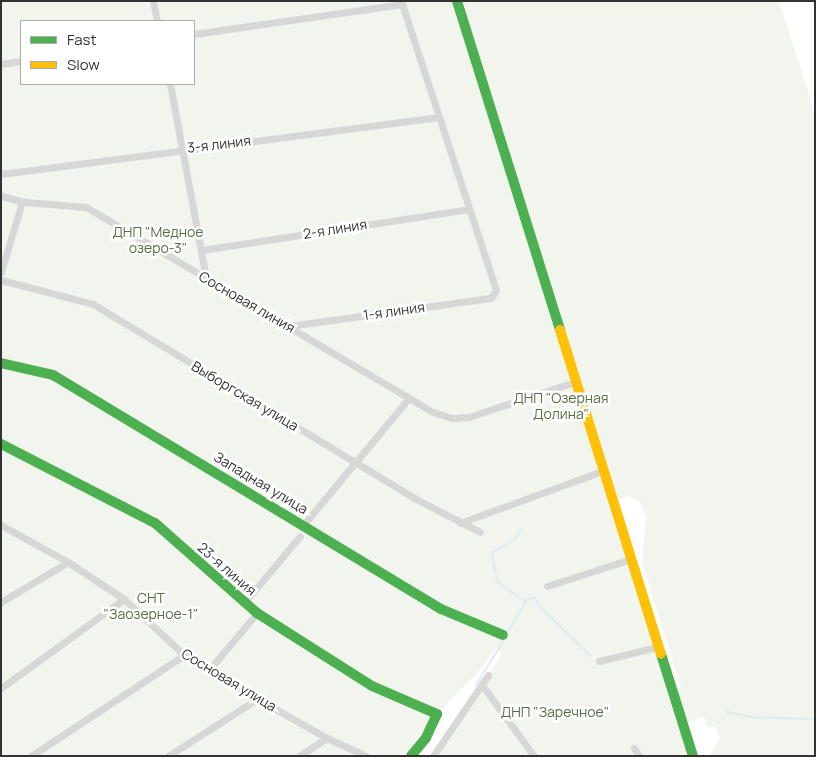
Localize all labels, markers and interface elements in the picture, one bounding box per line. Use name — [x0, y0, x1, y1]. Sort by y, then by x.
legend — [20, 20, 195, 85]
text: Fast — [67, 29, 96, 50]
text: Slow — [67, 54, 100, 75]
street label: 3-я линия — [186, 132, 252, 156]
street label: 2-я линия — [302, 216, 368, 242]
park label: ДНП "Медное озеро-3" — [113, 224, 203, 256]
street label: Сосновая линия — [196, 268, 298, 336]
street label: 1-я линия — [362, 298, 426, 324]
street label: Выборгская улица — [189, 357, 301, 435]
park label: ДНП "Озерная Долина" — [513, 390, 609, 422]
street label: Западная улица — [211, 448, 311, 518]
street label: 23-я линия — [194, 539, 260, 599]
park label: СНТ "Заозерное-1" — [104, 590, 198, 622]
street label: Сосновая улица — [178, 645, 280, 715]
park label: ДНП "Заречное" — [501, 704, 609, 720]

